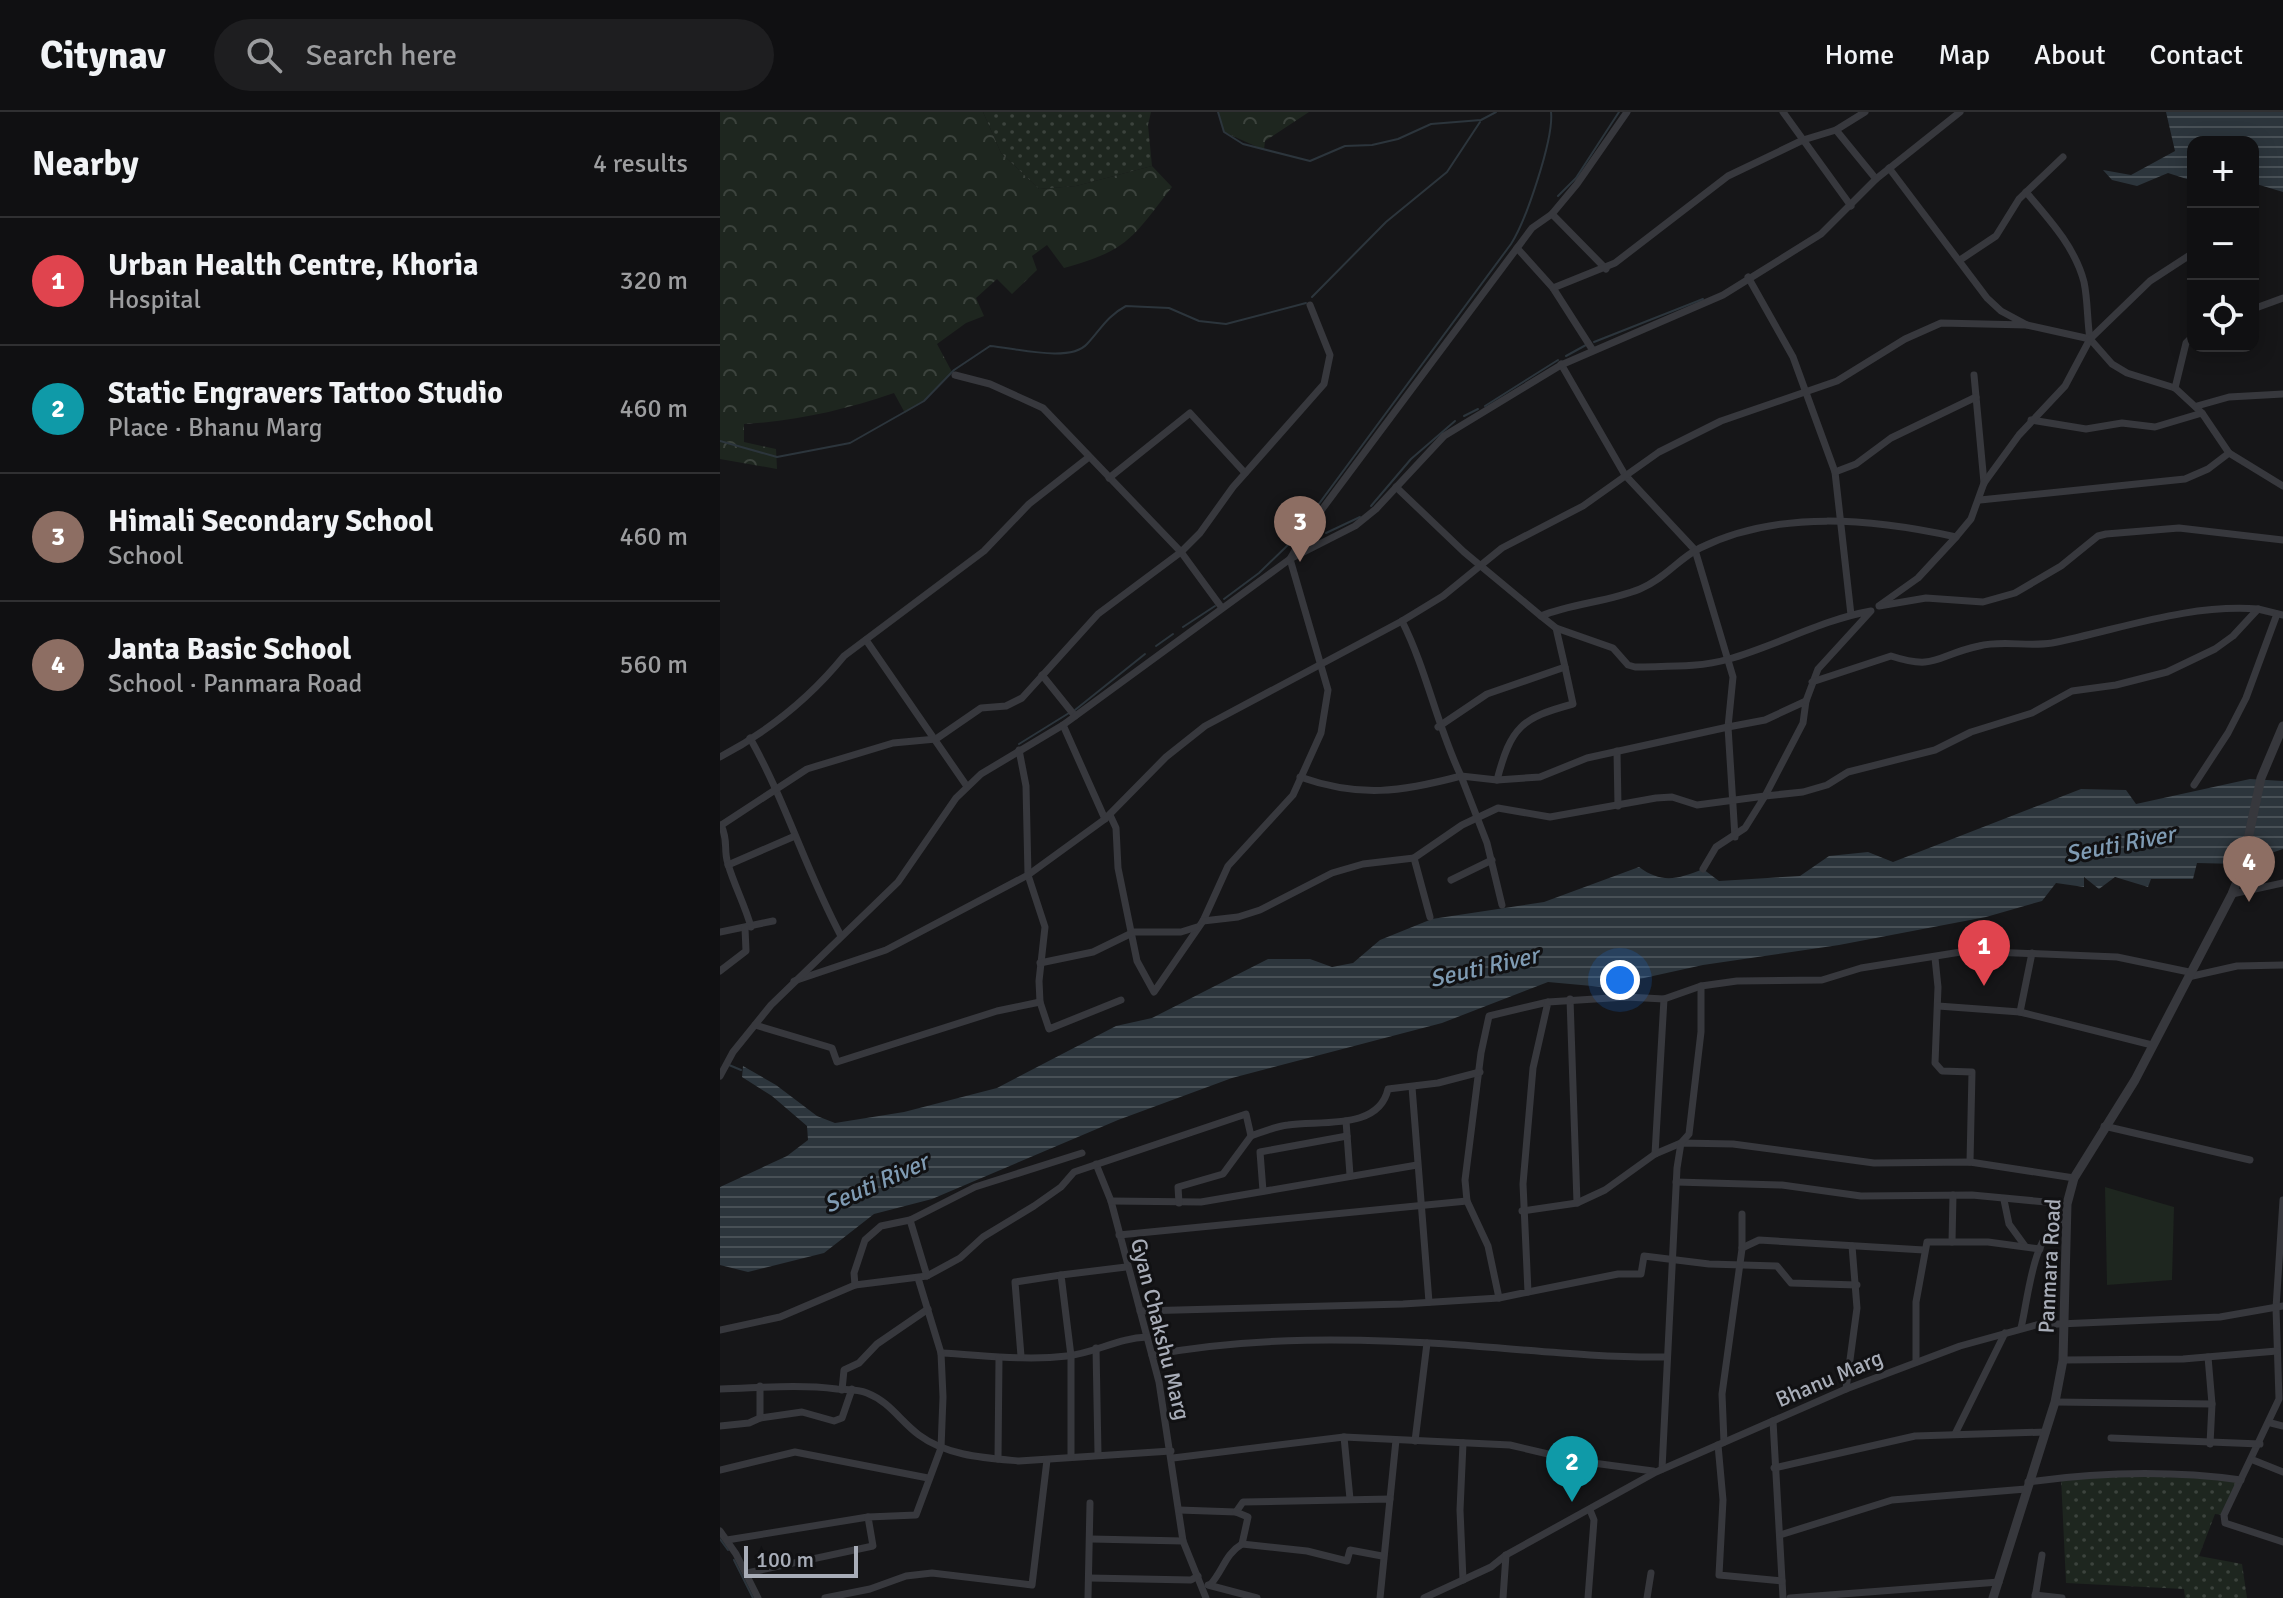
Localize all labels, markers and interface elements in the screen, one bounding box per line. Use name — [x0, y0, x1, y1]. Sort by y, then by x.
search box — [214, 19, 774, 91]
text: Citynav — [40, 32, 166, 79]
icon: search — [242, 33, 286, 77]
text: Search here — [306, 37, 457, 74]
text: Home — [1825, 38, 1894, 72]
text: Map — [1938, 38, 1990, 72]
text: About — [2034, 38, 2106, 72]
text: Contact — [2150, 38, 2243, 72]
map controls — [2187, 136, 2259, 352]
button: + — [2187, 136, 2259, 208]
text: Nearby — [32, 143, 139, 185]
text: 4 results — [593, 148, 688, 180]
button: − — [2187, 208, 2259, 280]
text: Urban Health Centre, Khoria — [108, 247, 478, 284]
text: 1 — [51, 265, 65, 297]
text: 320 m — [619, 265, 688, 297]
button: locate — [2187, 280, 2259, 352]
text: Hospital — [108, 284, 201, 316]
text: Static Engravers Tattoo Studio — [108, 375, 503, 412]
text: 2 — [51, 393, 65, 425]
text: 460 m — [619, 393, 688, 425]
text: Place · Bhanu Marg — [108, 412, 322, 444]
pin: 3 — [1274, 496, 1326, 562]
text: Himali Secondary School — [108, 503, 433, 540]
text: 3 — [51, 521, 65, 553]
text: 460 m — [619, 521, 688, 553]
text: School — [108, 540, 184, 572]
text: Janta Basic School — [108, 631, 352, 668]
text: 4 — [51, 649, 65, 681]
text: 560 m — [619, 649, 688, 681]
text: School · Panmara Road — [108, 668, 362, 700]
water label: Seuti River — [2063, 818, 2180, 869]
pin: 4 — [2223, 836, 2275, 902]
pin: 1 — [1958, 920, 2010, 986]
water label: Seuti River — [1427, 939, 1545, 994]
your location — [1600, 960, 1640, 1000]
water label: Seuti River — [819, 1145, 936, 1219]
street label: Panmara Road — [2032, 1198, 2067, 1334]
street label: Gyan Chakshu Marg — [1125, 1235, 1196, 1423]
street label: Bhanu Marg — [1772, 1344, 1887, 1413]
pin: 2 — [1546, 1436, 1598, 1502]
scale bar — [744, 1542, 858, 1578]
text: 100 m — [756, 1546, 814, 1573]

